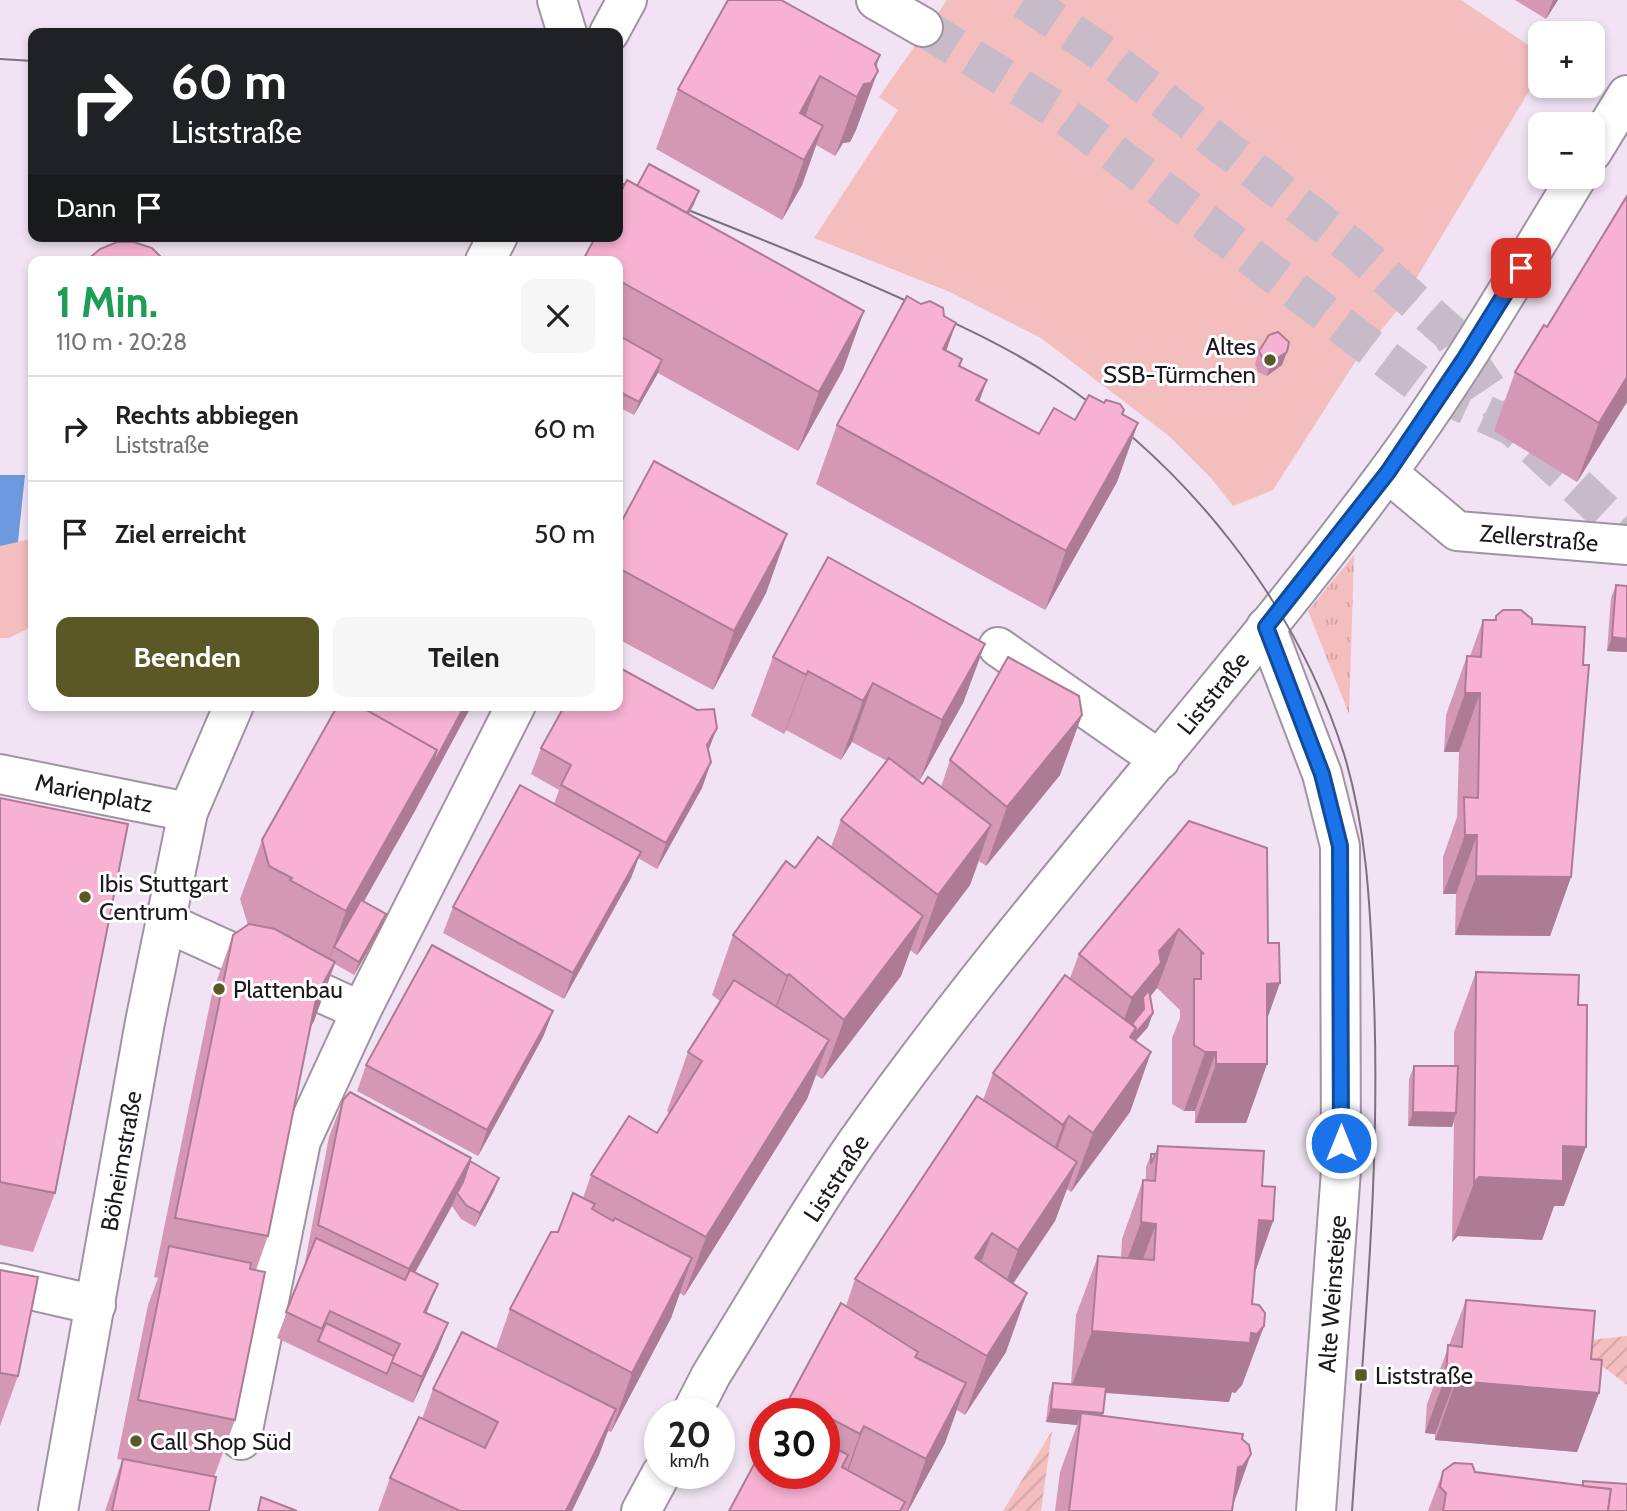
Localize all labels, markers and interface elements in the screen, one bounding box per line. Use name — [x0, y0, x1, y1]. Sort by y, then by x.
map controls — [1528, 21, 1605, 189]
button: + — [1528, 21, 1605, 98]
text: 60 m — [171, 52, 287, 111]
icon: right — [56, 56, 147, 147]
text: Liststraße — [171, 112, 302, 151]
button: − — [1528, 112, 1605, 189]
icon: arrive — [130, 189, 168, 227]
text: Dann — [56, 192, 116, 224]
pin — [1491, 238, 1551, 298]
icon: arrive — [1502, 249, 1540, 287]
text: 1 Min. — [56, 276, 158, 328]
button: close — [521, 279, 595, 353]
text: 110 m · 20:28 — [56, 328, 187, 356]
place label: Altes SSB-Türmchen — [1103, 332, 1256, 389]
marker: Altes SSB-Türmchen — [1262, 352, 1278, 368]
text: Rechts abbiegen — [115, 399, 299, 431]
icon: right — [56, 410, 94, 448]
text: 60 m — [533, 413, 595, 445]
text: Liststraße — [115, 431, 209, 459]
icon: arrive — [56, 515, 94, 553]
text: Ziel erreicht — [115, 518, 246, 550]
text: 50 m — [534, 518, 595, 550]
street label: Zellerstraße — [1479, 518, 1599, 558]
button: Beenden — [56, 617, 319, 697]
button: Teilen — [333, 617, 595, 697]
street label: Liststraße — [1171, 646, 1255, 740]
street label: Marienplatz — [33, 767, 155, 819]
place label: Ibis Stuttgart Centrum — [99, 869, 228, 926]
marker: Ibis Stuttgart Centrum — [77, 889, 93, 905]
place label: Plattenbau — [233, 975, 343, 1004]
marker: Plattenbau — [211, 981, 227, 997]
street label: Böheimstraße — [94, 1089, 148, 1233]
position arrow — [1304, 1106, 1378, 1180]
street label: Liststraße — [797, 1129, 875, 1227]
street label: Alte Weinsteige — [1312, 1214, 1352, 1374]
place label: Liststraße — [1375, 1361, 1473, 1390]
marker: Liststraße — [1353, 1367, 1369, 1383]
speed limit sign: 30 — [749, 1398, 840, 1489]
text: 20 — [668, 1413, 711, 1456]
place label: Call Shop Süd — [150, 1427, 292, 1456]
marker: Call Shop Süd — [128, 1433, 144, 1449]
text: km/h — [670, 1450, 709, 1472]

